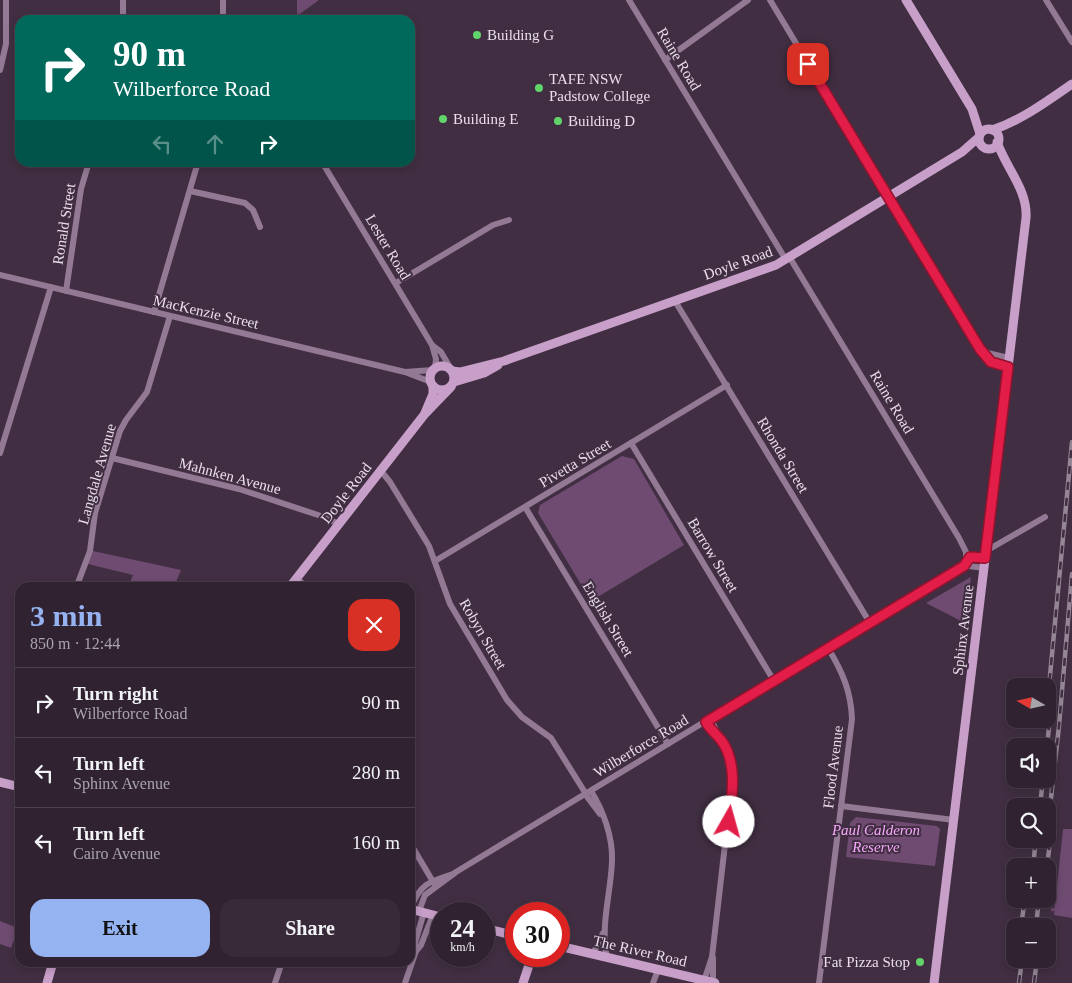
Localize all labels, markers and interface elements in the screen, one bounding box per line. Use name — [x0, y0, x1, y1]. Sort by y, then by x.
street label: Raine Road — [654, 25, 704, 94]
place label: Building G — [487, 27, 554, 43]
marker: Building G — [471, 29, 483, 41]
icon: right — [30, 35, 95, 100]
text: 90 m — [113, 35, 186, 74]
pin — [787, 43, 829, 85]
icon: arrive — [794, 50, 822, 78]
place label: TAFE NSW Padstow College — [549, 71, 651, 104]
text: Wilberforce Road — [113, 76, 270, 101]
marker: TAFE NSW Padstow College — [533, 82, 545, 94]
place label: Building E — [453, 111, 518, 127]
marker: Building E — [437, 113, 449, 125]
place label: Building D — [568, 113, 635, 129]
marker: Building D — [552, 115, 564, 127]
icon: left — [148, 130, 176, 158]
icon: ahead — [201, 130, 229, 158]
icon: right — [254, 130, 282, 158]
street label: Ronald Street — [50, 181, 78, 266]
street label: Lester Road — [362, 212, 414, 283]
street label: Doyle Road — [701, 243, 775, 283]
street label: MacKenzie Street — [152, 292, 261, 332]
street label: Raine Road — [867, 368, 917, 437]
street label: Rhonda Street — [754, 414, 812, 496]
street label: Langdale Avenue — [75, 421, 119, 526]
street label: Pivetta Street — [536, 435, 614, 491]
street label: Mahnken Avenue — [177, 455, 283, 497]
street label: Doyle Road — [318, 459, 375, 526]
street label: Barrow Street — [685, 515, 742, 596]
street label: English Street — [579, 579, 637, 660]
street label: Sphinx Avenue — [950, 584, 977, 676]
street label: Robyn Street — [456, 596, 510, 673]
text: 3 min — [30, 599, 103, 632]
button: close — [348, 599, 400, 651]
text: 850 m · 12:44 — [30, 635, 120, 652]
north arrow — [1006, 678, 1056, 728]
map controls — [1006, 678, 1056, 968]
text: Turn right — [73, 683, 158, 704]
icon: right — [30, 689, 58, 717]
text: 90 m — [361, 692, 400, 713]
text: Wilberforce Road — [73, 705, 187, 722]
street label: Wilberforce Road — [591, 711, 692, 780]
street label: Flood Avenue — [820, 724, 846, 809]
button: sound — [1006, 738, 1056, 788]
text: Turn left — [73, 753, 145, 774]
icon: left — [30, 759, 58, 787]
text: 280 m — [352, 762, 400, 783]
text: Sphinx Avenue — [73, 775, 170, 792]
position arrow — [702, 795, 754, 847]
button: search — [1006, 798, 1056, 848]
park label: Paul Calderon Reserve — [831, 822, 920, 855]
text: Turn left — [73, 823, 145, 844]
icon: left — [30, 829, 58, 857]
text: 160 m — [352, 832, 400, 853]
text: Cairo Avenue — [73, 845, 160, 862]
button: + — [1006, 858, 1056, 908]
button: Exit — [30, 899, 210, 957]
button: Share — [220, 899, 400, 957]
speed limit sign: 30 — [505, 902, 570, 967]
text: 24 — [450, 915, 475, 942]
button: − — [1006, 918, 1056, 968]
street label: The River Road — [592, 932, 689, 970]
text: km/h — [450, 940, 475, 954]
place label: Fat Pizza Stop — [823, 954, 910, 970]
marker: Fat Pizza Stop — [914, 956, 926, 968]

